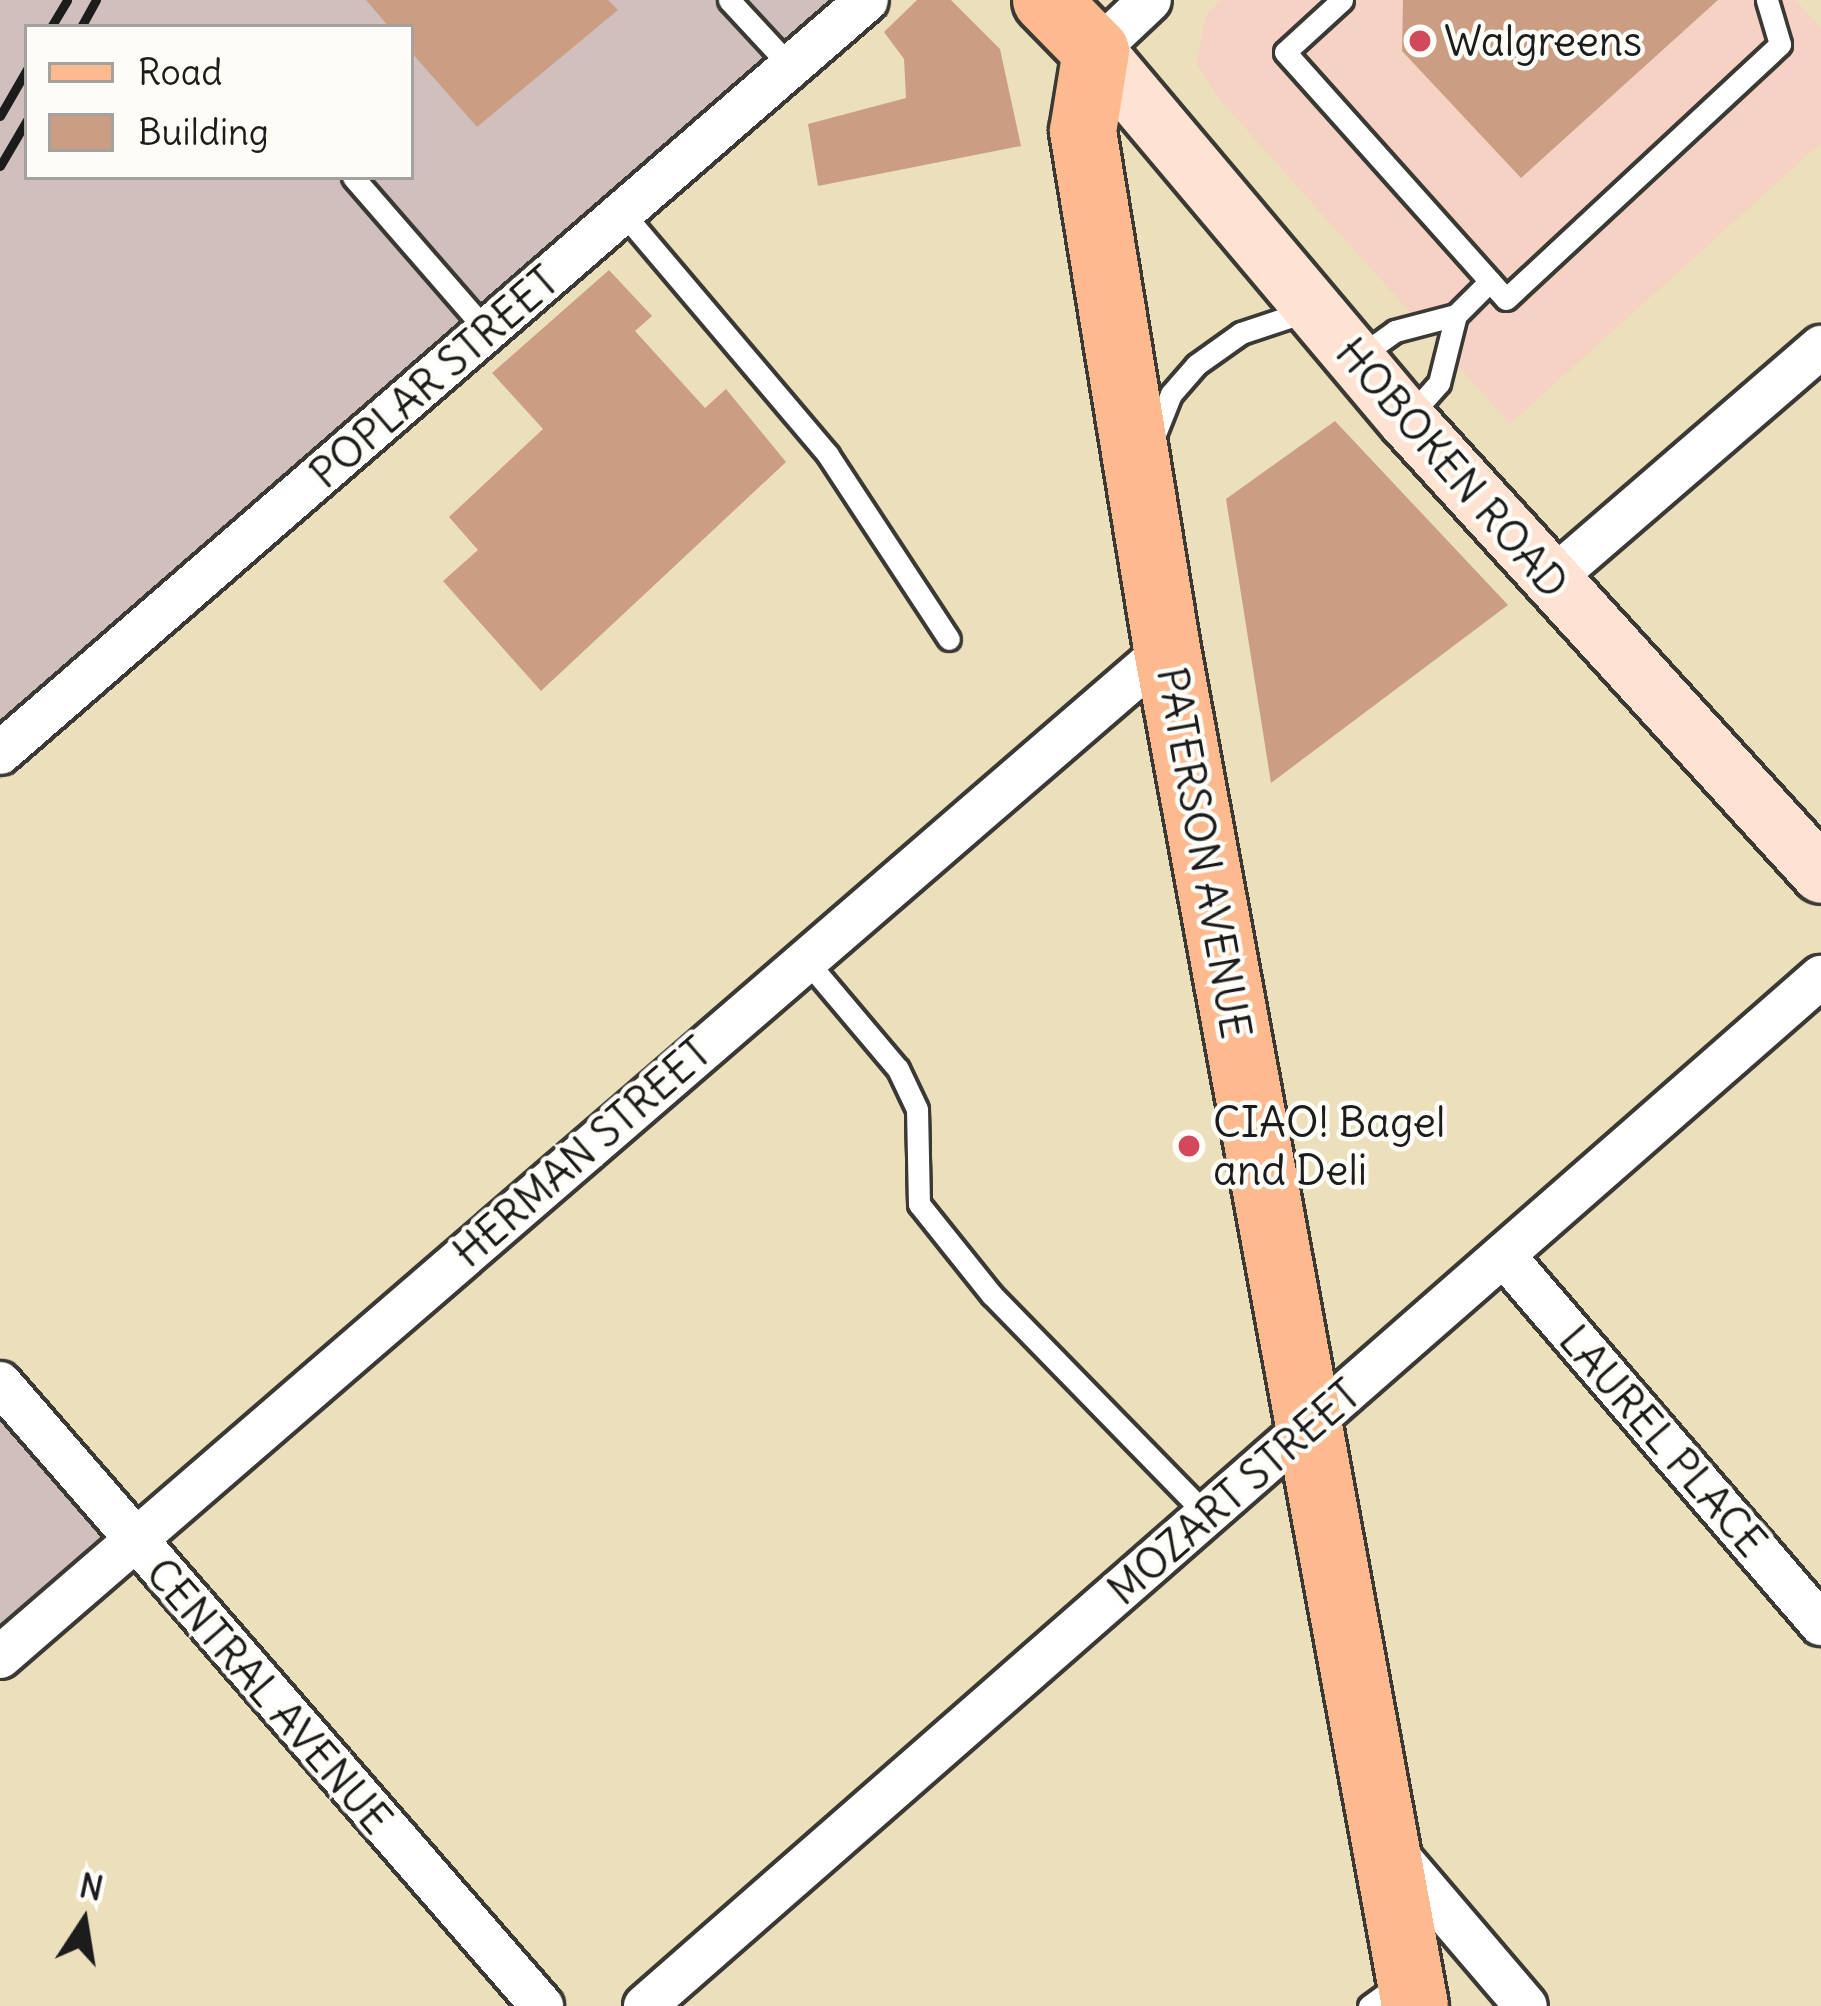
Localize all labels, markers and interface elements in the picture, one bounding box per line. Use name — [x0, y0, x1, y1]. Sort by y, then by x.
place label: Walgreens — [1444, 16, 1642, 66]
legend — [24, 24, 414, 180]
marker: Walgreens — [1407, 28, 1433, 54]
text: Road — [138, 50, 222, 95]
text: Building — [138, 110, 269, 155]
street label: POPLAR STREET — [299, 255, 569, 499]
street label: HOBOKEN ROAD — [1325, 328, 1579, 608]
street label: PATERSON AVENUE — [1147, 663, 1261, 1043]
street label: HERMAN STREET — [443, 1026, 721, 1278]
place label: CIAO! Bagel and Deli — [1213, 1097, 1445, 1196]
marker: CIAO! Bagel and Deli — [1176, 1133, 1202, 1159]
street label: LAUREL PLACE — [1549, 1315, 1777, 1567]
street label: MOZART STREET — [1098, 1369, 1370, 1615]
street label: CENTRAL AVENUE — [136, 1548, 402, 1844]
north arrow — [24, 1862, 144, 1982]
text: N — [76, 1864, 107, 1910]

